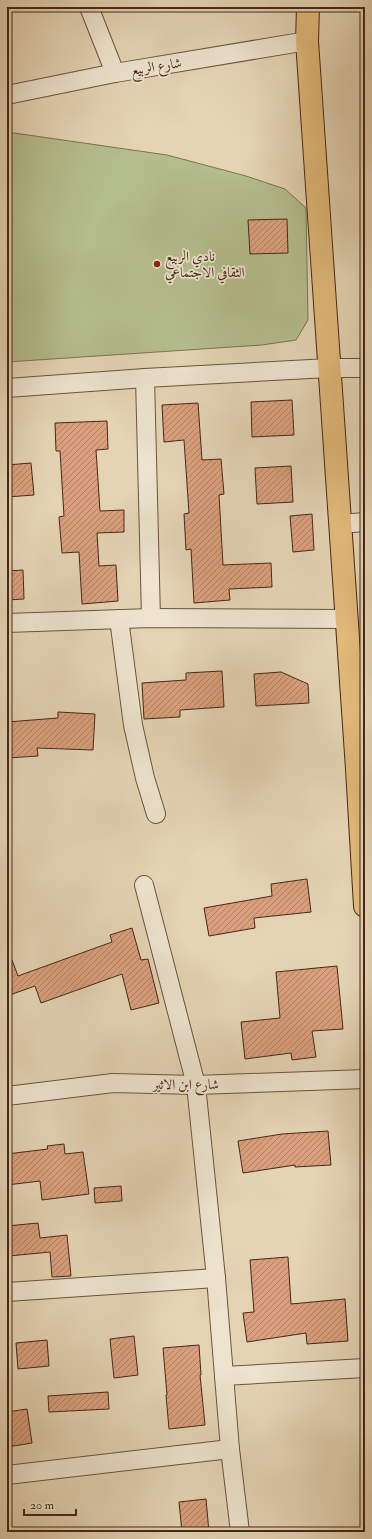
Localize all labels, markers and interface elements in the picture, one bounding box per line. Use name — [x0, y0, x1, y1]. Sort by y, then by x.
street label: شارع الربيع — [129, 54, 184, 84]
place label: نادي الربيع الثقافي الاجتماعي — [165, 248, 245, 284]
marker: نادي الربيع الثقافي الاجتماعي — [152, 259, 162, 269]
street label: شارع ابن الاثير — [151, 1076, 219, 1096]
scale bar — [24, 1491, 76, 1517]
text: 20 m — [30, 1498, 55, 1513]

